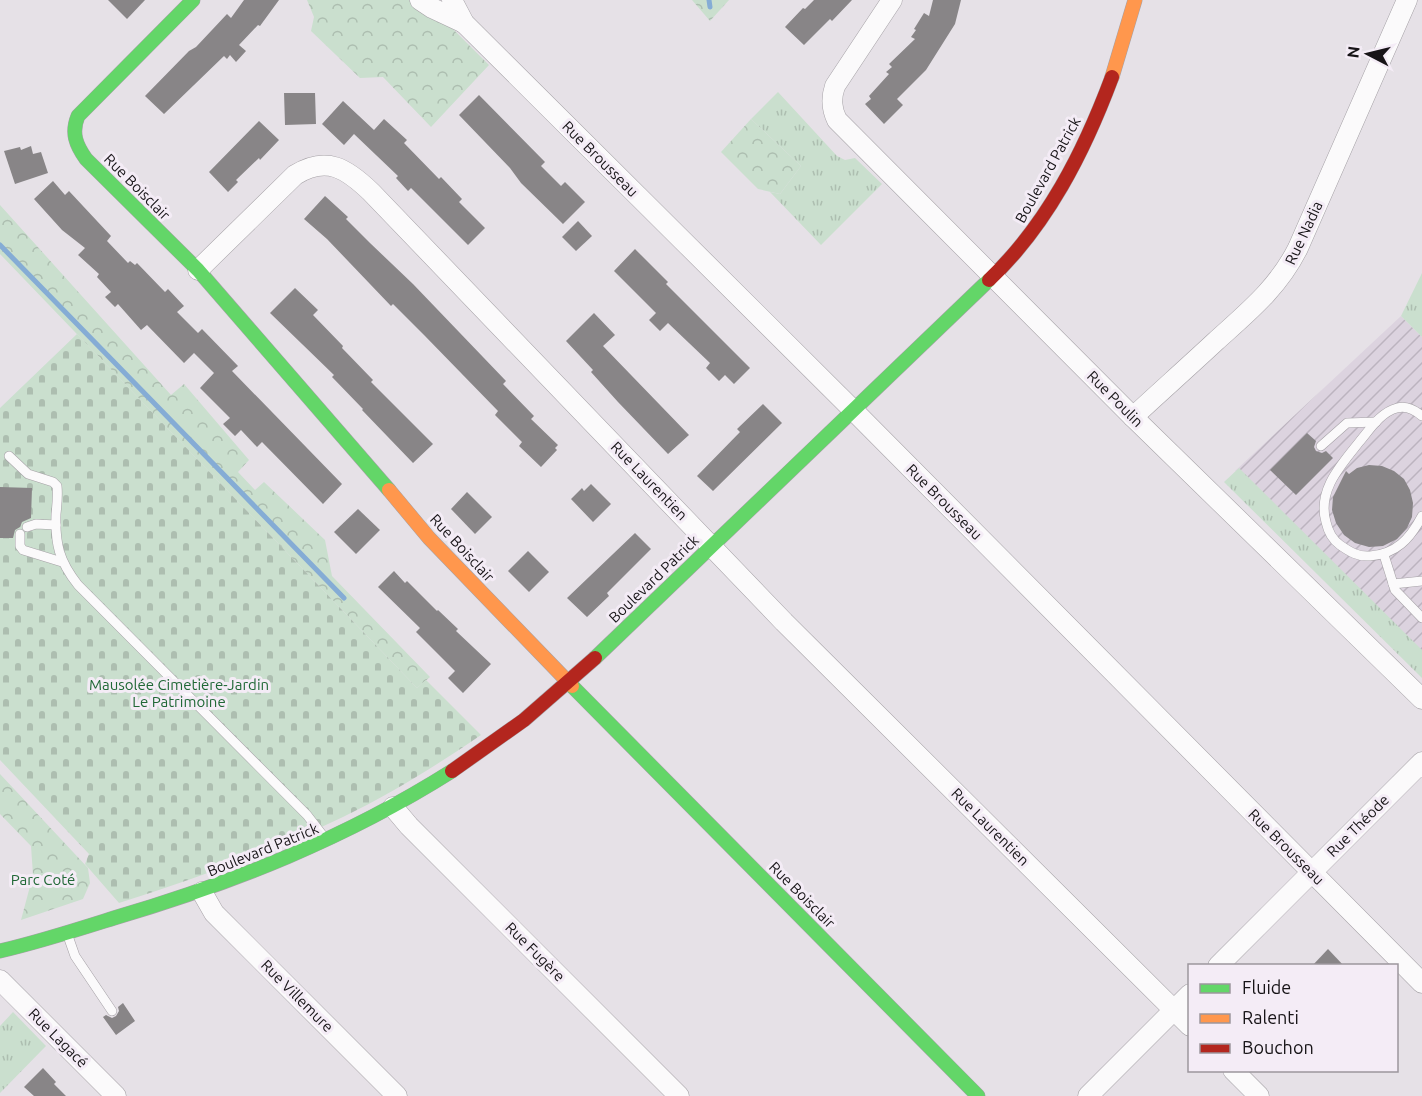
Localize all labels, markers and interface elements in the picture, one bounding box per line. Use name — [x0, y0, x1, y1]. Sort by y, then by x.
north arrow — [1338, 24, 1398, 84]
text: N — [1343, 45, 1363, 59]
street label: Boulevard Patrick — [1011, 114, 1084, 226]
street label: Rue Brousseau — [559, 117, 642, 200]
street label: Rue Boisclair — [101, 150, 174, 223]
street label: Rue Nadia — [1281, 198, 1326, 267]
street label: Rue Poulin — [1084, 367, 1147, 430]
street label: Rue Laurentien — [608, 438, 691, 523]
street label: Rue Brousseau — [903, 460, 986, 543]
street label: Rue Boisclair — [427, 510, 498, 585]
street label: Boulevard Patrick — [605, 531, 702, 626]
park label: Mausolée Cimetière-Jardin Le Patrimoine — [89, 676, 269, 710]
street label: Rue Laurentien — [948, 784, 1033, 869]
street label: Rue Théode — [1323, 791, 1392, 860]
street label: Rue Brousseau — [1245, 805, 1328, 888]
street label: Boulevard Patrick — [205, 819, 321, 880]
street label: Rue Boisclair — [766, 858, 839, 931]
park label: Parc Coté — [11, 871, 75, 888]
street label: Rue Fugère — [502, 919, 568, 985]
street label: Rue Villemure — [258, 956, 337, 1035]
legend — [1188, 964, 1398, 1072]
text: Fluide — [1242, 977, 1291, 997]
street label: Rue Lagacé — [25, 1005, 91, 1071]
text: Ralenti — [1242, 1007, 1299, 1027]
text: Bouchon — [1242, 1037, 1314, 1057]

